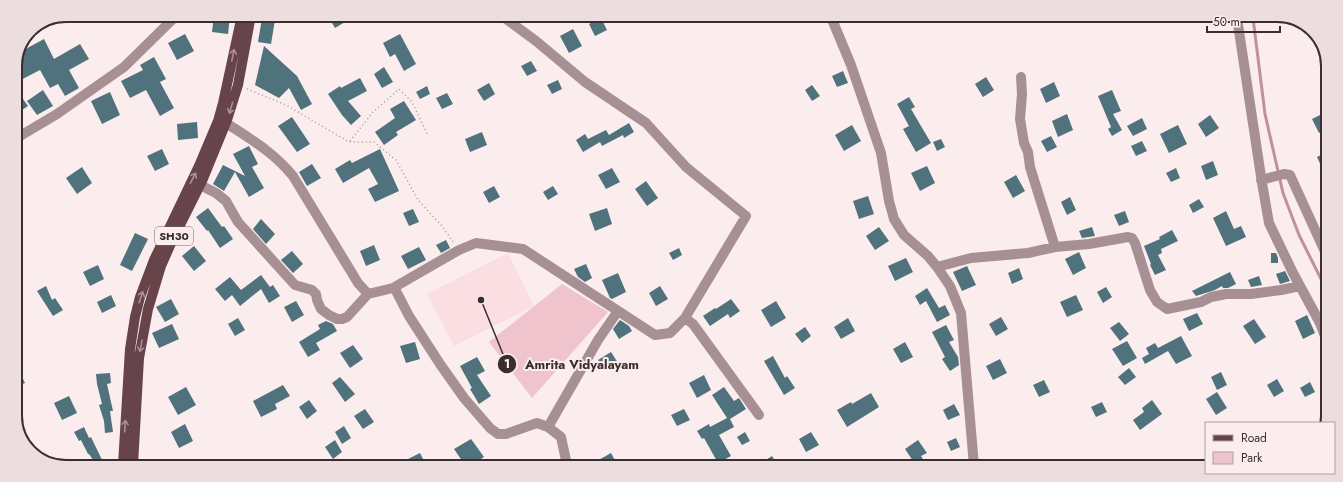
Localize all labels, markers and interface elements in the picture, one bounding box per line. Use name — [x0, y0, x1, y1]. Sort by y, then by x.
scale bar — [1207, 8, 1280, 34]
text: 50 m — [1213, 13, 1240, 31]
one-way arrow — [230, 49, 238, 62]
one-way arrow — [227, 101, 234, 114]
one-way arrow — [190, 172, 197, 184]
road number: SH30 — [155, 227, 193, 245]
one-way arrow — [138, 291, 145, 304]
one-way arrow — [137, 340, 145, 353]
callout: Amrita Vidyalayam — [497, 352, 647, 377]
text: 1 — [504, 355, 510, 373]
text: Amrita Vidyalayam — [524, 355, 639, 374]
one-way arrow — [122, 420, 129, 433]
legend — [1205, 422, 1335, 474]
text: Road — [1241, 429, 1267, 447]
text: Park — [1241, 449, 1263, 467]

